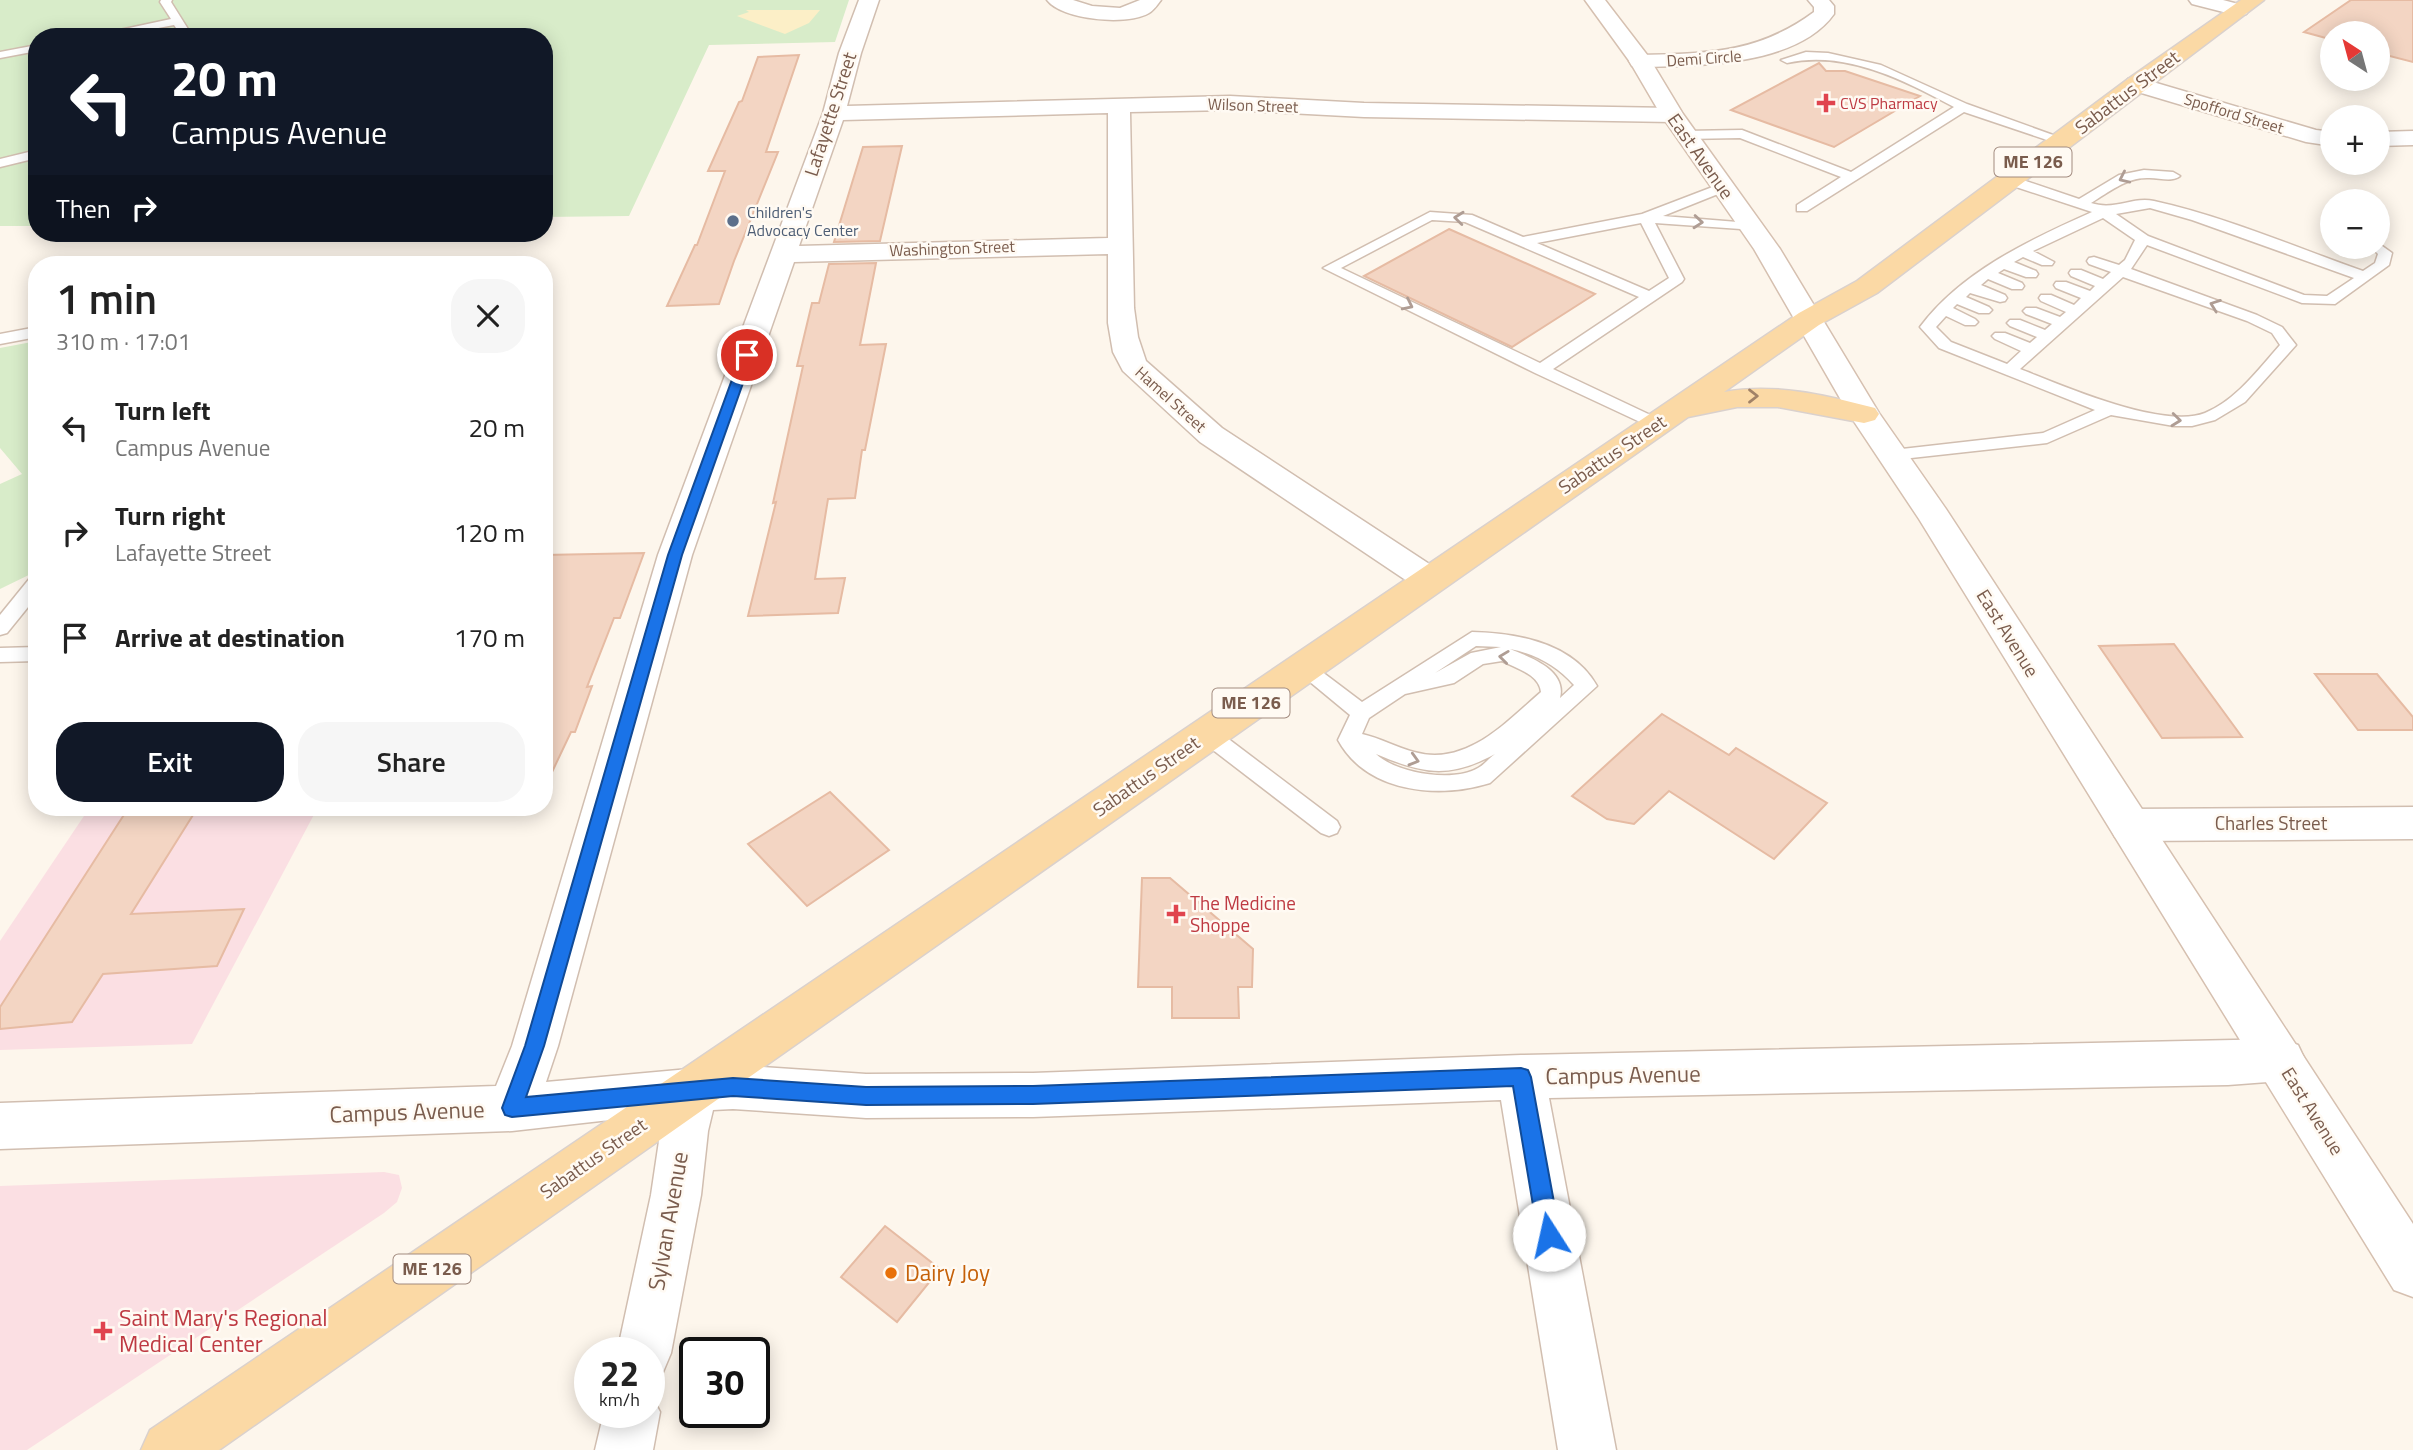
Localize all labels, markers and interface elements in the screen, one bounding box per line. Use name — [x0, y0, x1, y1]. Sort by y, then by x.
north arrow — [2320, 21, 2390, 91]
map controls — [2320, 21, 2390, 259]
text: 20 m — [171, 40, 278, 115]
street label: Sabattus Street — [2068, 42, 2186, 141]
street label: Demi Circle — [1666, 43, 1742, 73]
street label: Lafayette Street — [796, 48, 863, 180]
icon: left — [56, 56, 147, 147]
street label: Spofford Street — [2181, 86, 2287, 140]
street label: Wilson Street — [1207, 91, 1299, 119]
place label: CVS Pharmacy — [1840, 91, 1938, 115]
marker: CVS Pharmacy — [1818, 95, 1834, 111]
button: + — [2320, 105, 2390, 175]
street label: East Avenue — [1661, 107, 1742, 205]
text: Campus Avenue — [171, 108, 387, 156]
road number: ME 126 — [1994, 148, 2072, 176]
one-way arrow — [2119, 170, 2131, 184]
text: Then — [56, 189, 111, 228]
icon: right — [125, 189, 163, 227]
button: − — [2320, 189, 2390, 259]
place label: Children's Advocacy Center — [747, 200, 859, 242]
one-way arrow — [1453, 211, 1465, 226]
marker: Children's Advocacy Center — [725, 213, 741, 229]
one-way arrow — [1693, 215, 1704, 230]
street label: Washington Street — [889, 234, 1016, 262]
text: 1 min — [56, 266, 157, 330]
button: close — [451, 279, 525, 353]
one-way arrow — [1401, 297, 1413, 311]
one-way arrow — [2209, 299, 2221, 313]
text: 310 m · 17:01 — [56, 324, 191, 359]
pin — [717, 325, 777, 385]
icon: arrive — [728, 336, 766, 374]
street label: Hamel Street — [1130, 360, 1212, 438]
one-way arrow — [1748, 388, 1759, 404]
text: Turn left — [115, 391, 210, 430]
street label: Sabattus Street — [1552, 407, 1672, 500]
text: 20 m — [468, 408, 525, 447]
icon: left — [56, 409, 94, 447]
one-way arrow — [2171, 413, 2182, 428]
text: Campus Avenue — [115, 430, 270, 465]
text: Turn right — [115, 496, 226, 535]
text: 120 m — [454, 513, 525, 552]
icon: right — [56, 514, 94, 552]
text: Lafayette Street — [115, 535, 271, 570]
street label: East Avenue — [1970, 583, 2047, 682]
text: Arrive at destination — [115, 618, 345, 657]
text: 170 m — [454, 618, 525, 657]
icon: arrive — [56, 619, 94, 657]
one-way arrow — [1499, 650, 1510, 665]
road number: ME 126 — [1212, 688, 1290, 718]
button: Exit — [56, 722, 284, 802]
button: Share — [298, 722, 525, 802]
street label: Sabattus Street — [1086, 728, 1205, 823]
one-way arrow — [1408, 751, 1420, 766]
street label: Charles Street — [2215, 808, 2328, 837]
place label: The Medicine Shoppe — [1190, 888, 1296, 939]
marker: The Medicine Shoppe — [1168, 906, 1184, 922]
street label: Campus Avenue — [1545, 1056, 1701, 1093]
street label: East Avenue — [2275, 1061, 2352, 1160]
street label: Campus Avenue — [329, 1091, 485, 1132]
street label: Sabattus Street — [533, 1110, 652, 1205]
street label: Sylvan Avenue — [638, 1149, 697, 1293]
position arrow — [1512, 1198, 1586, 1272]
road number: ME 126 — [394, 1254, 471, 1284]
place label: Dairy Joy — [905, 1255, 990, 1290]
marker: Dairy Joy — [883, 1265, 899, 1281]
place label: Saint Mary's Regional Medical Center — [119, 1300, 328, 1361]
marker: Saint Mary's Regional Medical Center — [93, 1321, 113, 1341]
speed limit sign: 30 — [679, 1337, 770, 1428]
text: 22 — [600, 1346, 639, 1400]
text: km/h — [599, 1386, 640, 1413]

